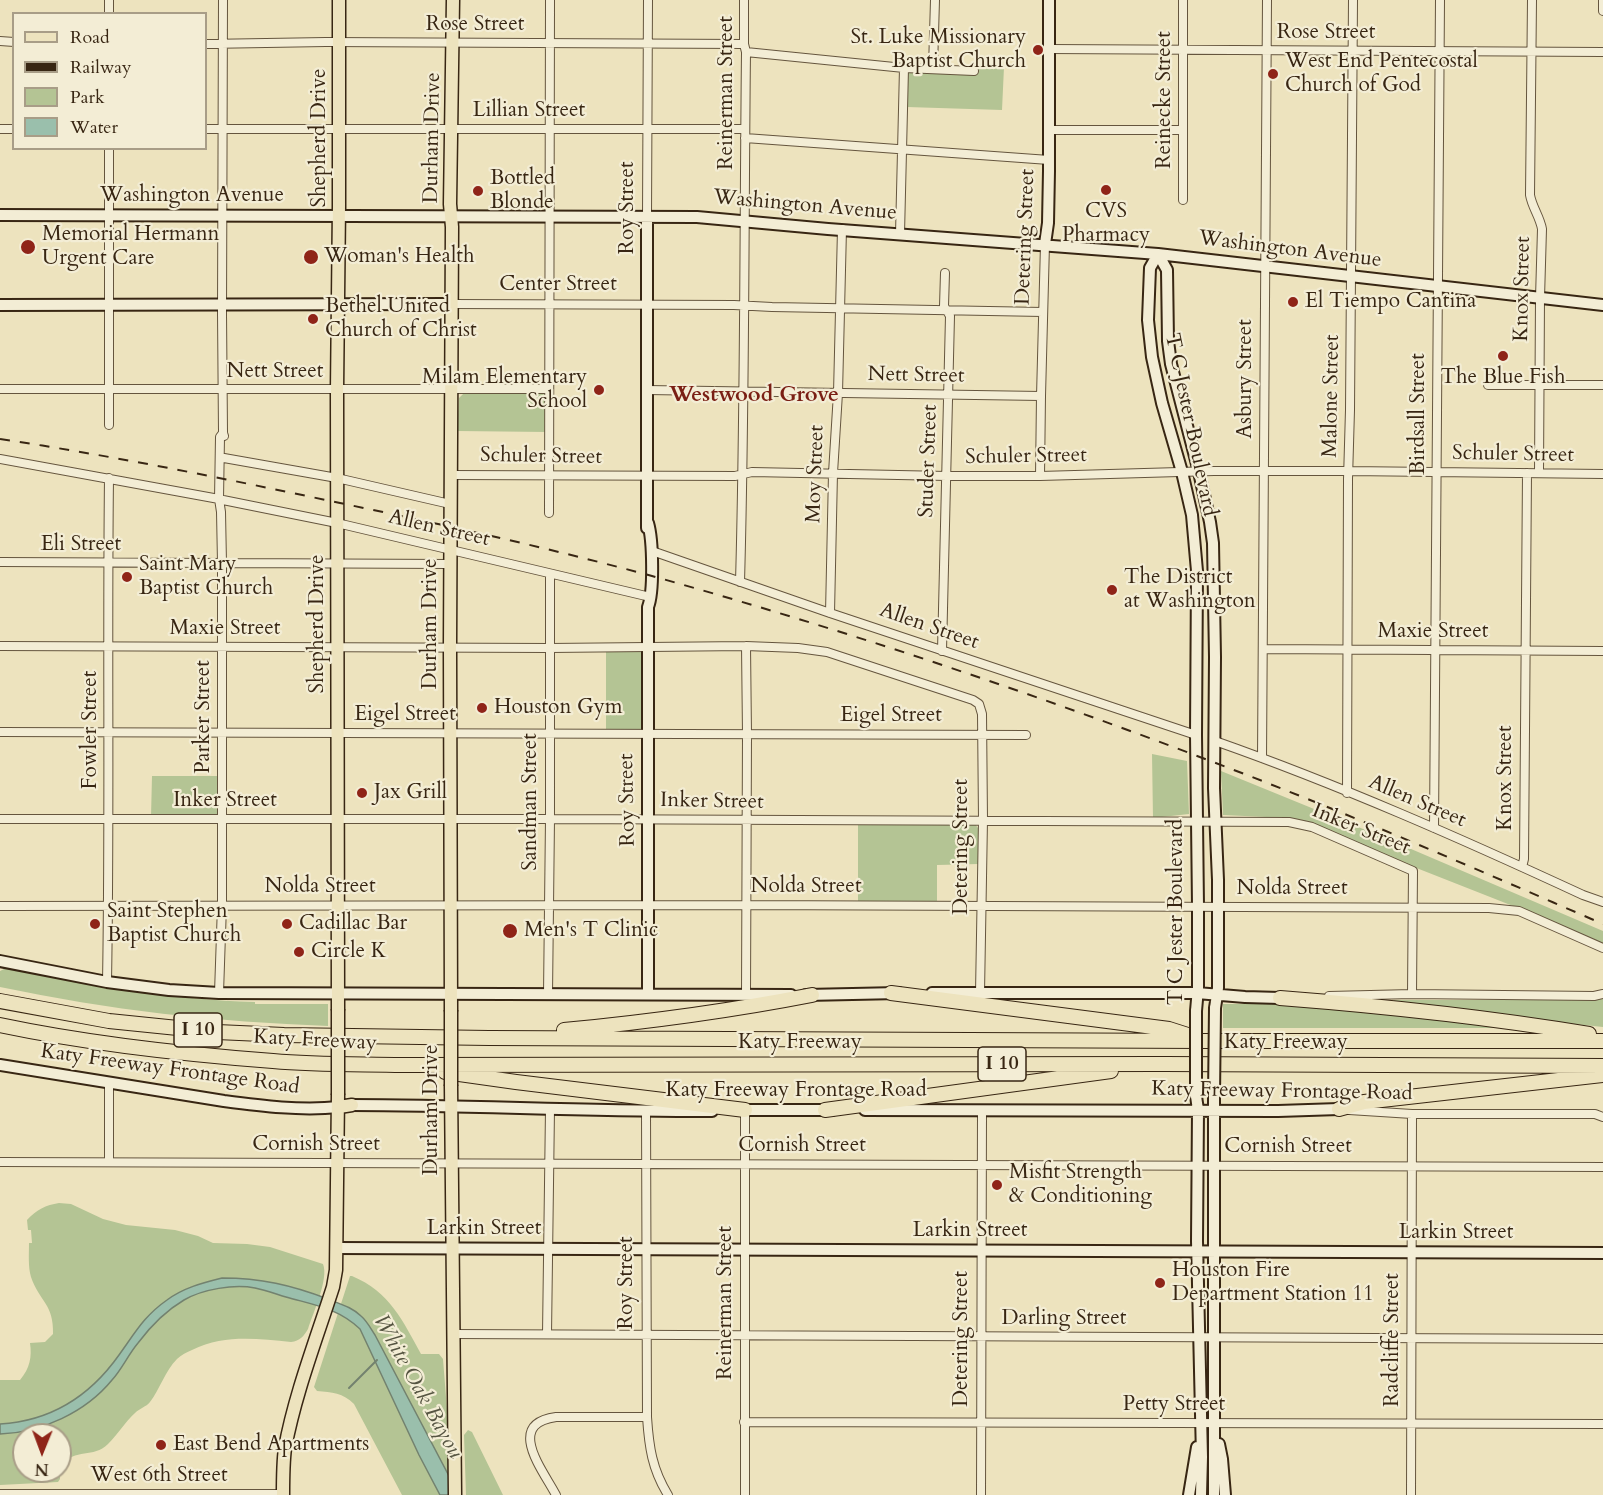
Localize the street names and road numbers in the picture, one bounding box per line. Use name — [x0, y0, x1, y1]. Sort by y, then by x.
street label: Rose Street — [426, 12, 524, 38]
street label: Reinerman Street — [714, 16, 740, 170]
street label: Rose Street — [1277, 20, 1375, 46]
street label: Reinecke Street — [1152, 31, 1178, 169]
street label: Shepherd Drive — [307, 68, 333, 208]
street label: Durham Drive — [419, 72, 447, 204]
street label: Lillian Street — [473, 98, 585, 124]
street label: Roy Street — [615, 161, 641, 255]
street label: Detering Street — [1011, 169, 1041, 305]
street label: Washington Avenue — [100, 183, 284, 209]
street label: Washington Avenue — [712, 185, 898, 227]
street label: Washington Avenue — [1197, 226, 1383, 274]
street label: Knox Street — [1509, 236, 1537, 342]
street label: Center Street — [499, 272, 617, 298]
street label: Asbury Street — [1233, 319, 1259, 439]
street label: T C Jester Boulevard — [1158, 331, 1222, 519]
street label: Malone Street — [1318, 334, 1346, 458]
street label: Birdsall Street — [1406, 353, 1432, 475]
street label: Nett Street — [227, 359, 323, 385]
street label: Nett Street — [867, 363, 965, 389]
street label: Studer Street — [914, 404, 944, 518]
street label: Moy Street — [802, 424, 830, 524]
street label: Schuler Street — [1452, 441, 1574, 469]
street label: Schuler Street — [480, 443, 602, 471]
street label: Schuler Street — [965, 443, 1087, 471]
street label: Allen Street — [386, 505, 492, 553]
street label: Eli Street — [41, 532, 121, 558]
street label: Shepherd Drive — [305, 554, 331, 694]
street label: Durham Drive — [418, 558, 444, 690]
street label: Allen Street — [876, 598, 982, 656]
street label: Maxie Street — [170, 616, 280, 642]
street label: Maxie Street — [1378, 619, 1488, 645]
street label: Parker Street — [191, 660, 217, 774]
street label: Fowler Street — [78, 671, 104, 789]
street label: Eigel Street — [354, 702, 456, 728]
street label: Eigel Street — [840, 703, 942, 729]
street label: Knox Street — [1493, 725, 1519, 831]
street label: Sandman Street — [518, 733, 544, 871]
street label: Roy Street — [615, 753, 641, 847]
street label: Allen Street — [1365, 770, 1469, 834]
street label: Detering Street — [949, 779, 975, 915]
street label: Inker Street — [173, 788, 277, 814]
street label: Inker Street — [660, 788, 764, 816]
street label: Inker Street — [1308, 799, 1414, 861]
street label: T C Jester Boulevard — [1164, 819, 1190, 1005]
street label: Nolda Street — [264, 874, 376, 900]
street label: Nolda Street — [750, 874, 862, 900]
street label: Nolda Street — [1236, 876, 1348, 902]
road number: I 10 — [174, 1013, 222, 1047]
street label: Katy Freeway — [253, 1025, 377, 1057]
street label: Katy Freeway — [738, 1030, 862, 1056]
street label: Katy Freeway — [1224, 1030, 1348, 1056]
street label: Katy Freeway Frontage Road — [39, 1039, 301, 1101]
street label: Durham Drive — [419, 1044, 445, 1176]
road number: I 10 — [978, 1047, 1026, 1081]
street label: Katy Freeway Frontage Road — [1151, 1077, 1413, 1107]
street label: Katy Freeway Frontage Road — [665, 1078, 927, 1104]
street label: Cornish Street — [252, 1132, 380, 1158]
street label: Cornish Street — [738, 1133, 866, 1159]
street label: Cornish Street — [1224, 1134, 1352, 1160]
street label: Larkin Street — [427, 1216, 541, 1242]
street label: Larkin Street — [913, 1218, 1027, 1244]
street label: Larkin Street — [1399, 1220, 1513, 1246]
street label: Reinerman Street — [713, 1226, 739, 1380]
street label: Roy Street — [614, 1236, 640, 1330]
street label: Detering Street — [949, 1271, 975, 1407]
street label: Radcliffe Street — [1380, 1273, 1406, 1407]
street label: Darling Street — [1002, 1306, 1126, 1332]
street label: Petty Street — [1123, 1392, 1225, 1418]
street label: West 6th Street — [90, 1463, 228, 1489]

